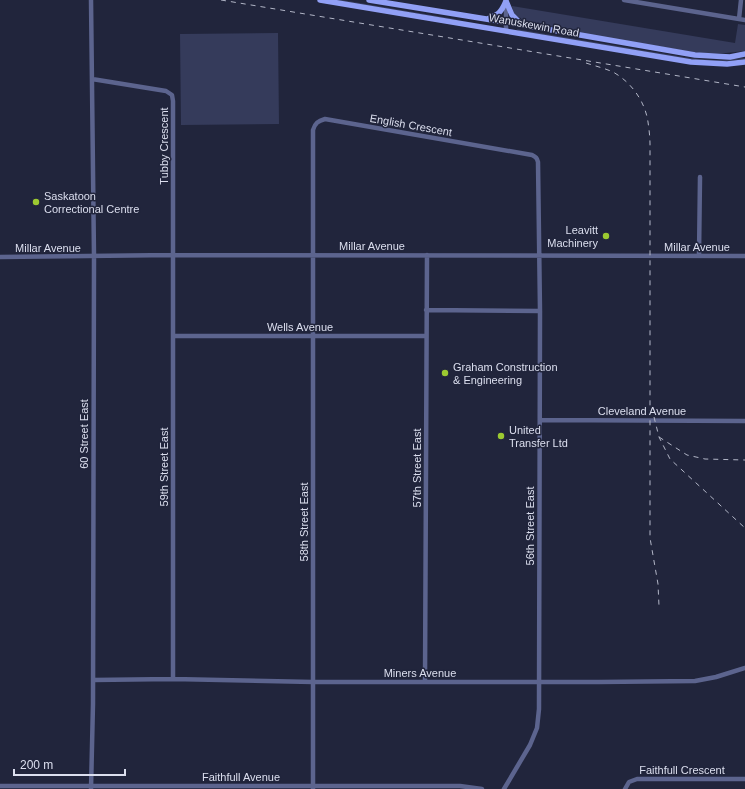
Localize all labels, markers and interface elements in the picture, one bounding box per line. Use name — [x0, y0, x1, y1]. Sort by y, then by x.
street label: Wanuskewin Road — [488, 11, 580, 39]
street label: Tubby Crescent — [158, 107, 170, 185]
street label: English Crescent — [369, 112, 453, 138]
place label: Saskatoon Correctional Centre — [44, 190, 139, 215]
marker: Saskatoon Correctional Centre — [31, 197, 41, 207]
place label: Leavitt Machinery — [547, 224, 598, 249]
marker: Leavitt Machinery — [601, 231, 611, 241]
street label: Millar Avenue — [339, 240, 405, 252]
street label: Millar Avenue — [664, 241, 730, 253]
street label: Millar Avenue — [15, 242, 81, 254]
street label: Wells Avenue — [267, 321, 333, 333]
place label: Graham Construction & Engineering — [453, 361, 558, 386]
marker: Graham Construction & Engineering — [440, 368, 450, 378]
street label: 60 Street East — [78, 399, 90, 469]
street label: Cleveland Avenue — [598, 405, 686, 417]
place label: United Transfer Ltd — [509, 424, 568, 449]
street label: 59th Street East — [158, 428, 170, 506]
street label: 57th Street East — [411, 429, 423, 507]
marker: United Transfer Ltd — [496, 431, 506, 441]
street label: 58th Street East — [298, 483, 310, 561]
street label: 56th Street East — [524, 487, 536, 565]
street label: Miners Avenue — [384, 667, 456, 679]
scale bar — [14, 751, 125, 777]
text: 200 m — [20, 758, 53, 772]
street label: Faithfull Crescent — [639, 764, 725, 776]
street label: Faithfull Avenue — [202, 771, 280, 783]

